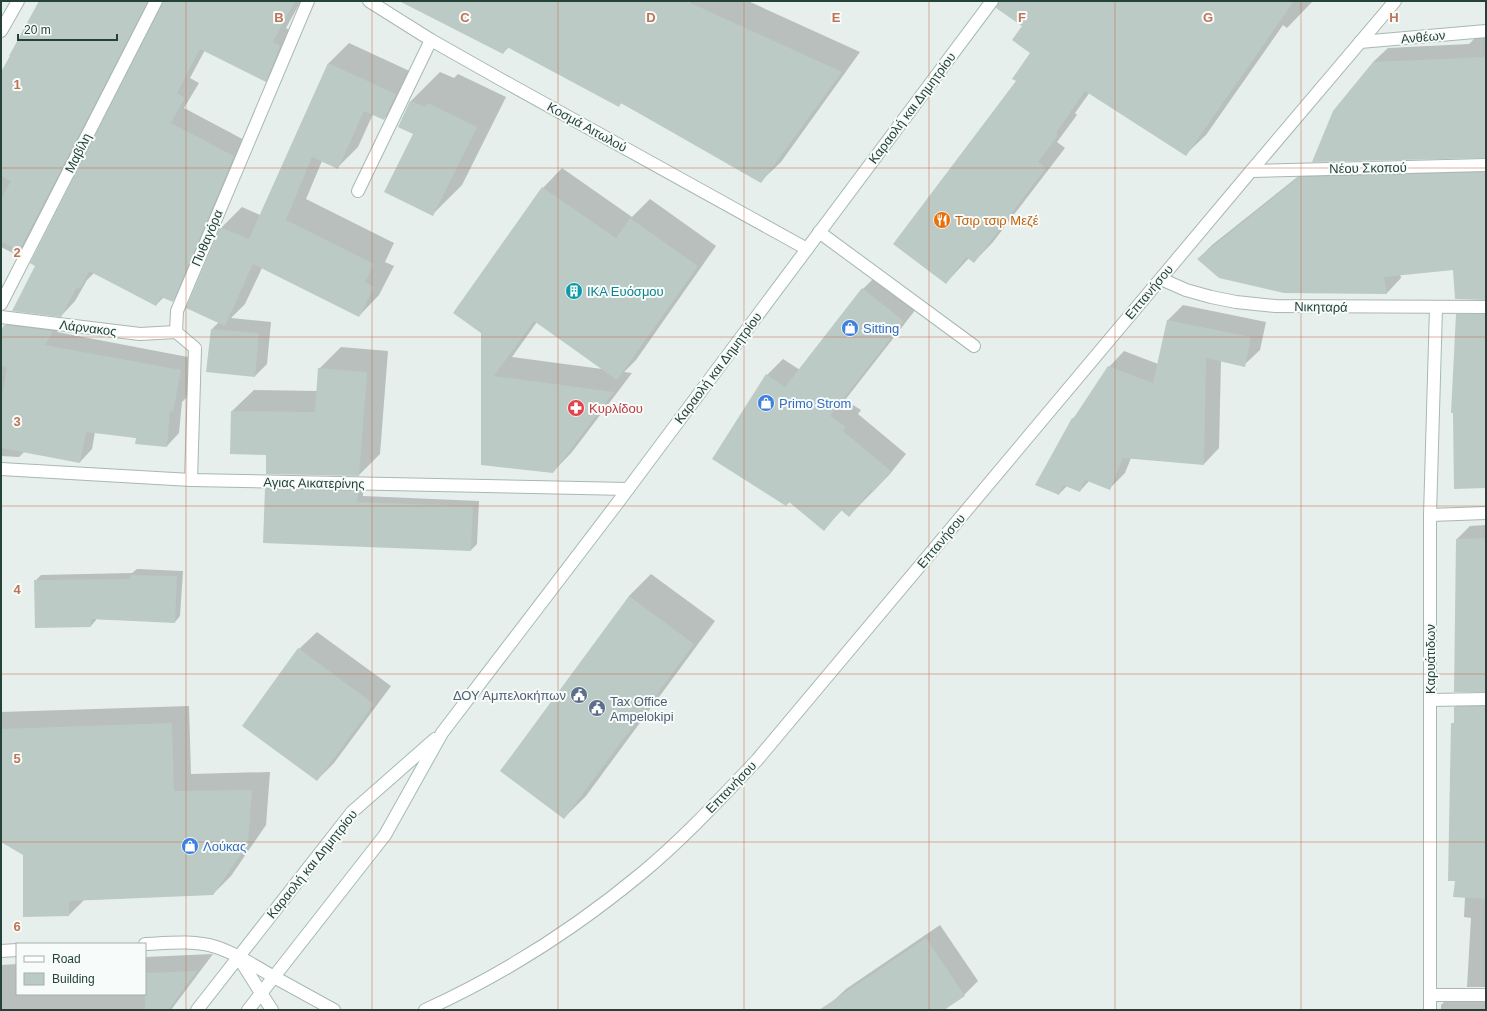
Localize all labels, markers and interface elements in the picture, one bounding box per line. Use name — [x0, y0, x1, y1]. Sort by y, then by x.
text: B — [274, 10, 284, 25]
text: C — [460, 10, 470, 25]
text: D — [646, 10, 656, 25]
text: E — [832, 10, 841, 25]
text: F — [1018, 10, 1026, 25]
text: G — [1203, 10, 1213, 25]
text: H — [1389, 10, 1399, 25]
scale bar — [18, 16, 117, 42]
text: 20 m — [24, 23, 51, 37]
street label: Ανθέων — [1400, 28, 1446, 46]
street label: Καραολή και Δημητρίου — [865, 49, 959, 167]
text: 1 — [13, 77, 21, 92]
street label: Κοσμά Αιτωλού — [545, 99, 629, 155]
street label: Μαβίλη — [62, 131, 94, 175]
street label: Νέου Σκοπού — [1329, 160, 1407, 176]
street label: Πυθαγόρα — [188, 207, 226, 268]
restaurant icon: Τσιρ τσιρ Μεζέ — [932, 210, 952, 230]
place label: Τσιρ τσιρ Μεζέ — [955, 213, 1039, 228]
text: 2 — [13, 245, 21, 260]
street label: Επτανήσου — [1122, 262, 1176, 322]
building icon: ΙΚΑ Ευόσμου — [564, 281, 584, 301]
place label: ΙΚΑ Ευόσμου — [587, 284, 664, 299]
street label: Νικηταρά — [1294, 299, 1348, 315]
street label: Καραολή και Δημητρίου — [671, 309, 765, 427]
street label: Λάρνακος — [59, 317, 117, 339]
shop icon: Sitting — [840, 318, 860, 338]
place label: Sitting — [863, 321, 899, 336]
shop icon: Primo Strom — [756, 393, 776, 413]
place label: Primo Strom — [779, 396, 851, 411]
pharmacy icon: Κυρλίδου — [566, 398, 586, 418]
place label: Κυρλίδου — [589, 401, 643, 416]
text: 3 — [13, 414, 21, 429]
street label: Αγιας Αικατερίνης — [263, 475, 365, 491]
street label: Επτανήσου — [914, 511, 968, 571]
text: 4 — [13, 582, 21, 597]
street label: Καρυάτιδων — [1423, 624, 1438, 694]
public building icon: ΔΟΥ Αμπελοκήπων — [569, 685, 589, 705]
place label: ΔΟΥ Αμπελοκήπων — [453, 688, 566, 703]
place label: Tax Office Ampelokipi — [610, 694, 674, 724]
public building icon: Tax Office Ampelokipi — [587, 698, 607, 718]
text: 5 — [13, 751, 21, 766]
street label: Επτανήσου — [703, 758, 759, 816]
street label: Καραολή και Δημητρίου — [264, 807, 360, 921]
shop icon: Λούκας — [180, 836, 200, 856]
place label: Λούκας — [203, 839, 246, 854]
text: 6 — [13, 919, 21, 934]
legend — [16, 943, 146, 995]
text: Road — [52, 952, 81, 966]
text: Building — [52, 972, 95, 986]

